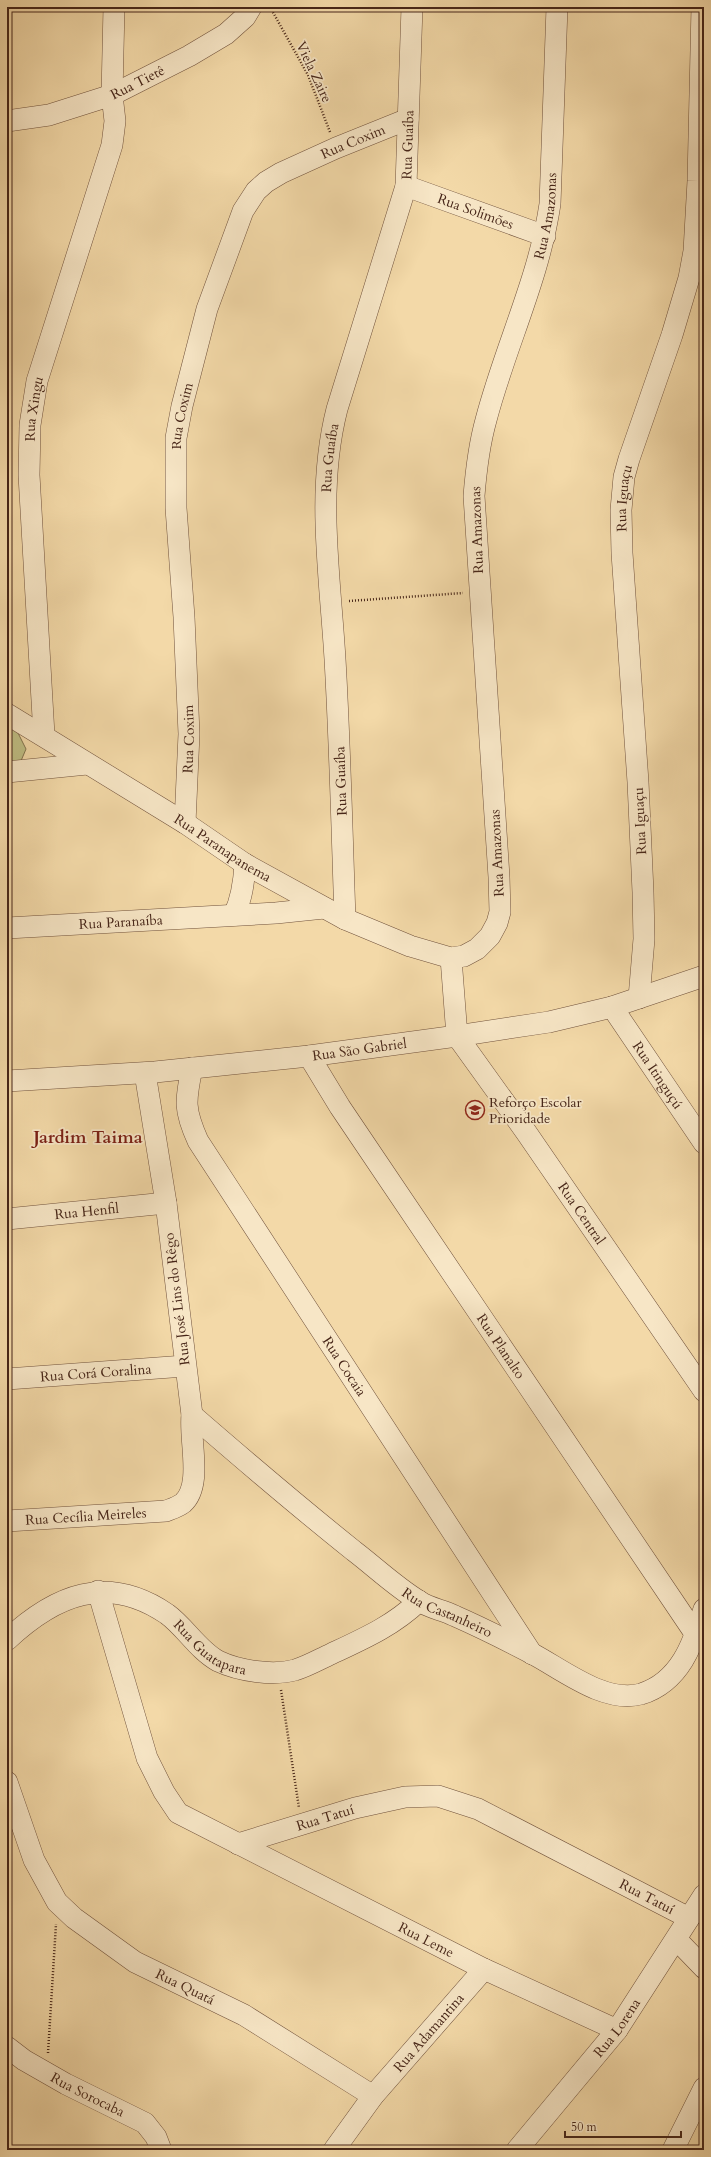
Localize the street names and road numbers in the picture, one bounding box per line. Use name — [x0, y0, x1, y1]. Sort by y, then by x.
street label: Viela Zaire — [292, 38, 336, 106]
street label: Rua Tietê — [107, 60, 168, 104]
street label: Rua Guaíba — [397, 110, 418, 180]
street label: Rua Coxim — [318, 120, 388, 163]
street label: Rua Amazonas — [529, 172, 561, 262]
street label: Rua Solimões — [435, 189, 517, 234]
street label: Rua Xingu — [20, 373, 48, 441]
street label: Rua Coxim — [166, 380, 197, 450]
street label: Rua Guaíba — [316, 421, 343, 493]
street label: Rua Iguaçu — [611, 462, 637, 532]
street label: Rua Amazonas — [466, 486, 488, 574]
street label: Rua Coxim — [178, 704, 199, 774]
street label: Rua Guaíba — [330, 746, 352, 816]
street label: Rua Iguaçu — [629, 786, 651, 855]
street label: Rua Amazonas — [485, 808, 509, 897]
street label: Rua Paranapanema — [171, 809, 275, 886]
street label: Rua Paranaíba — [78, 910, 163, 933]
street label: Rua São Gabriel — [311, 1033, 408, 1065]
street label: Rua Itinguçú — [628, 1037, 688, 1113]
street label: Rua Central — [554, 1178, 610, 1248]
street label: Rua Henfil — [53, 1198, 120, 1224]
street label: Rua José Lins do Rêgo — [159, 1231, 195, 1366]
street label: Rua Planalto — [472, 1310, 530, 1383]
street label: Rua Cocaia — [318, 1333, 371, 1400]
street label: Rua Corá Coralina — [39, 1359, 152, 1386]
street label: Rua Cecília Meireles — [25, 1503, 147, 1529]
street label: Rua Castanheiro — [398, 1583, 496, 1642]
street label: Rua Guatapara — [169, 1615, 248, 1679]
street label: Rua Tatuí — [294, 1799, 356, 1835]
street label: Rua Tatuí — [616, 1874, 678, 1919]
street label: Rua Leme — [395, 1917, 457, 1962]
street label: Rua Quatá — [153, 1964, 218, 2009]
street label: Rua Adamantina — [389, 1989, 468, 2076]
street label: Rua Lorena — [589, 1994, 645, 2061]
street label: Rua Sorocaba — [47, 2068, 128, 2121]

